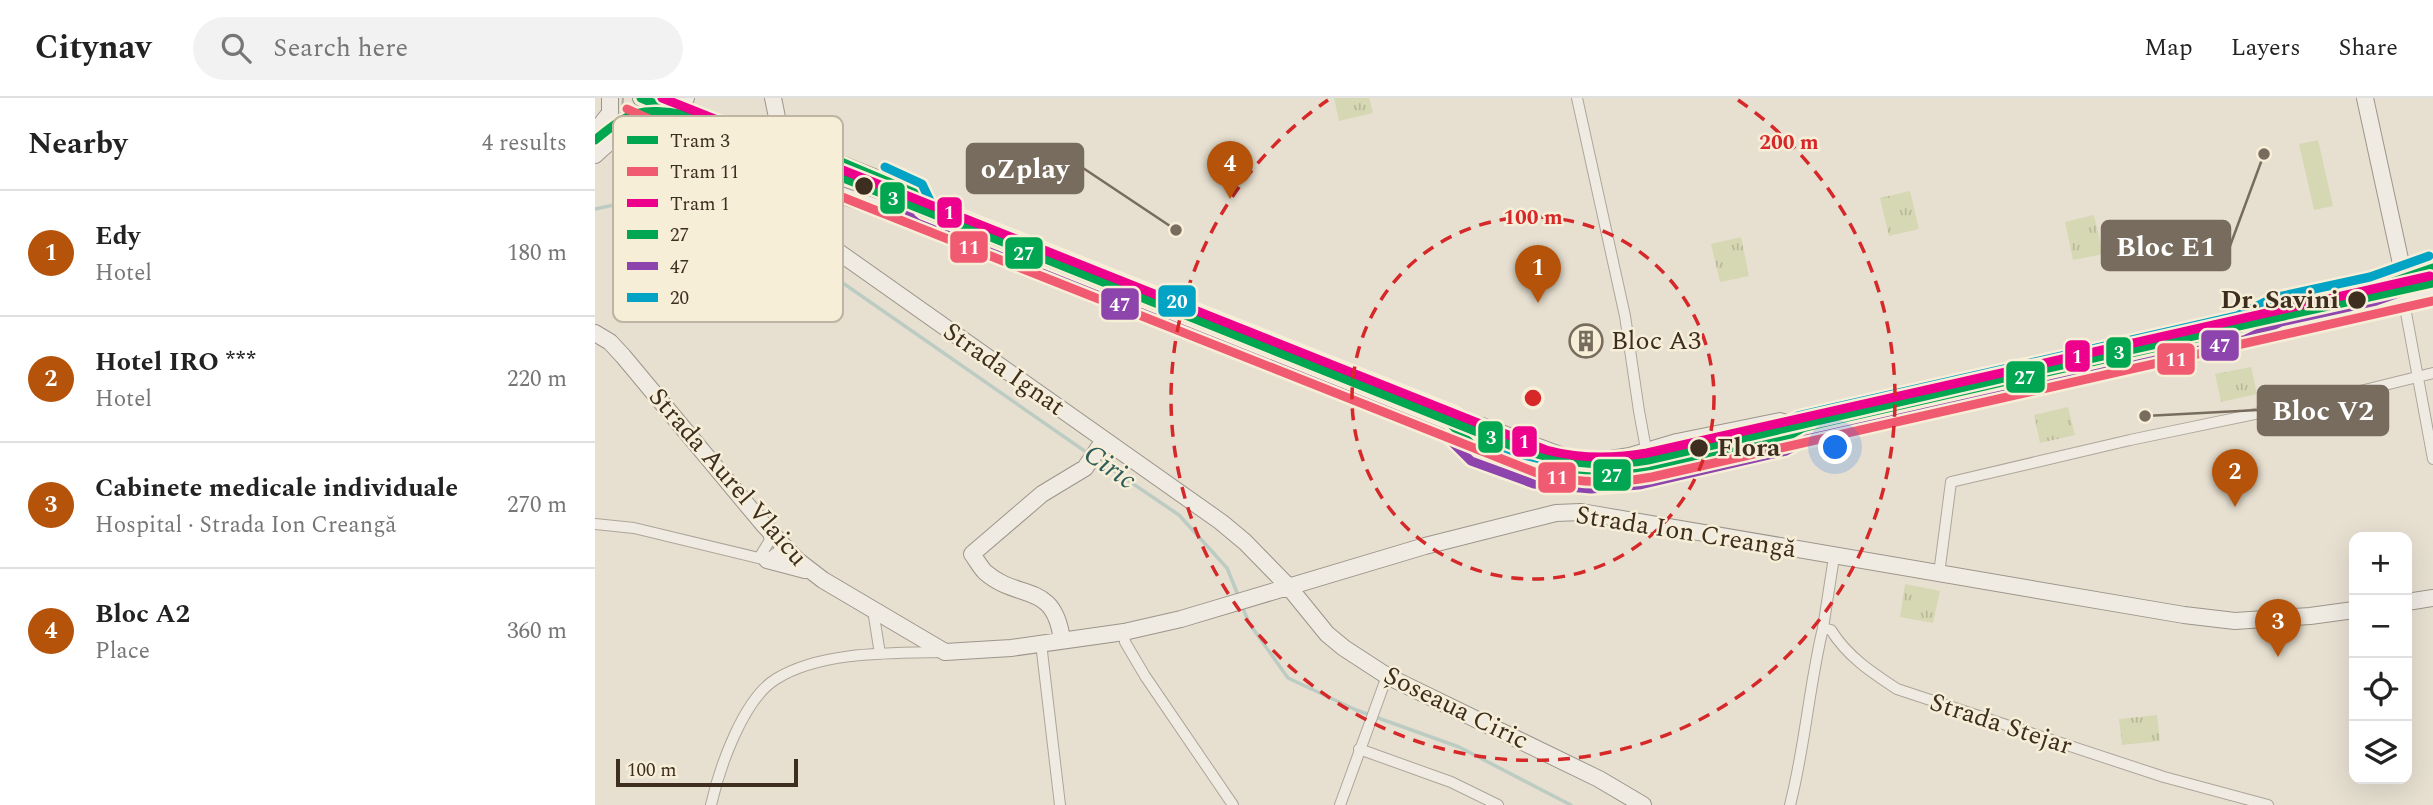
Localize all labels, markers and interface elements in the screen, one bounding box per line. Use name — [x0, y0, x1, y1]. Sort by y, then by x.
search box — [193, 17, 683, 80]
text: Citynav — [35, 23, 151, 73]
text: Search here — [273, 28, 408, 68]
icon: search — [217, 29, 255, 67]
text: Map — [2144, 30, 2193, 66]
text: Layers — [2231, 30, 2301, 66]
text: Share — [2339, 30, 2398, 66]
legend — [613, 116, 843, 322]
text: Nearby — [28, 121, 127, 167]
text: 4 results — [482, 126, 567, 161]
text: Tram 3 — [670, 127, 730, 156]
text: 200 m — [1759, 127, 1819, 159]
pin: 4 — [1207, 141, 1253, 199]
callout: oZplay — [967, 144, 1083, 193]
text: oZplay — [981, 148, 1071, 191]
text: Tram 11 — [670, 158, 739, 187]
unlabelled marker — [853, 175, 875, 197]
line badge: 3 — [879, 181, 906, 215]
text: 3 — [888, 185, 899, 214]
text: Tram 1 — [670, 190, 730, 219]
line badge: 1 — [936, 196, 963, 229]
text: 1 — [944, 199, 954, 228]
text: 100 m — [1503, 202, 1563, 234]
text: Edy — [95, 216, 140, 256]
text: 27 — [670, 221, 689, 250]
callout: Bloc E1 — [2102, 221, 2230, 270]
text: Bloc E1 — [2116, 226, 2216, 269]
line badge: 11 — [949, 230, 989, 264]
text: 11 — [958, 234, 980, 263]
text: 1 — [45, 236, 57, 271]
text: 180 m — [507, 236, 567, 271]
line badge: 27 — [1004, 236, 1044, 270]
text: 27 — [1013, 240, 1035, 269]
pin: 1 — [1515, 245, 1561, 303]
text: 47 — [670, 253, 689, 282]
text: Hotel — [95, 256, 152, 291]
place label: Dr. Savini — [2220, 280, 2339, 320]
text: 20 — [670, 284, 689, 313]
line badge: 20 — [1157, 284, 1197, 318]
line badge: 47 — [1100, 287, 1140, 321]
text: 20 — [1166, 288, 1188, 317]
marker: Dr. Savini — [2346, 289, 2368, 311]
text: 47 — [1109, 291, 1131, 320]
street label: Strada Ignat — [935, 312, 1073, 426]
place label: Bloc A3 — [1611, 321, 1701, 361]
building icon: Bloc A3 — [1567, 322, 1605, 360]
line badge: 47 — [2200, 329, 2240, 362]
text: 47 — [2209, 332, 2231, 361]
line badge: 3 — [2105, 336, 2132, 369]
line badge: 1 — [2064, 339, 2091, 373]
text: 3 — [2114, 339, 2125, 368]
text: Hotel IRO *** — [95, 342, 256, 382]
line badge: 11 — [2156, 342, 2196, 376]
text: 1 — [2072, 343, 2082, 372]
text: 11 — [2165, 346, 2187, 375]
line badge: 27 — [2005, 360, 2046, 394]
text: 2 — [45, 362, 57, 397]
text: 220 m — [507, 362, 567, 397]
text: 27 — [2014, 364, 2036, 393]
street label: Strada Aurel Vlaicu — [639, 379, 817, 575]
text: Hotel — [95, 382, 152, 417]
centre of rings — [1521, 386, 1545, 410]
callout: Bloc V2 — [2258, 386, 2388, 435]
text: Bloc V2 — [2272, 390, 2374, 433]
line badge: 3 — [1477, 420, 1504, 454]
text: 3 — [1486, 424, 1497, 453]
line badge: 1 — [1511, 425, 1538, 458]
text: 1 — [1519, 428, 1529, 457]
place label: Flora — [1717, 428, 1781, 468]
your location — [1818, 430, 1852, 464]
water label: Ciric — [1075, 433, 1145, 501]
marker: Flora — [1688, 437, 1710, 459]
pin: 2 — [2212, 449, 2258, 507]
line badge: 27 — [1592, 458, 1632, 492]
line badge: 11 — [1537, 461, 1577, 494]
text: 27 — [1601, 462, 1623, 491]
text: 11 — [1546, 464, 1568, 493]
text: Cabinete medicale individuale — [95, 468, 458, 508]
text: 3 — [45, 488, 57, 523]
text: 270 m — [507, 488, 567, 523]
street label: Strada Ion Creangă — [1573, 495, 1799, 569]
text: Hospital · Strada Ion Creangă — [95, 508, 396, 543]
map controls — [2349, 532, 2412, 784]
button: + — [2349, 532, 2412, 595]
text: Bloc A2 — [95, 594, 190, 634]
button: − — [2349, 595, 2412, 658]
pin: 3 — [2255, 599, 2301, 657]
text: 4 — [45, 614, 57, 649]
text: 360 m — [507, 614, 567, 649]
text: Place — [95, 634, 150, 669]
street label: Șoseaua Ciric — [1377, 656, 1535, 760]
button: locate — [2349, 658, 2412, 721]
street label: Strada Stejar — [1925, 682, 2077, 766]
button: layers — [2349, 721, 2412, 784]
scale bar — [616, 756, 798, 788]
text: 100 m — [627, 756, 677, 785]

